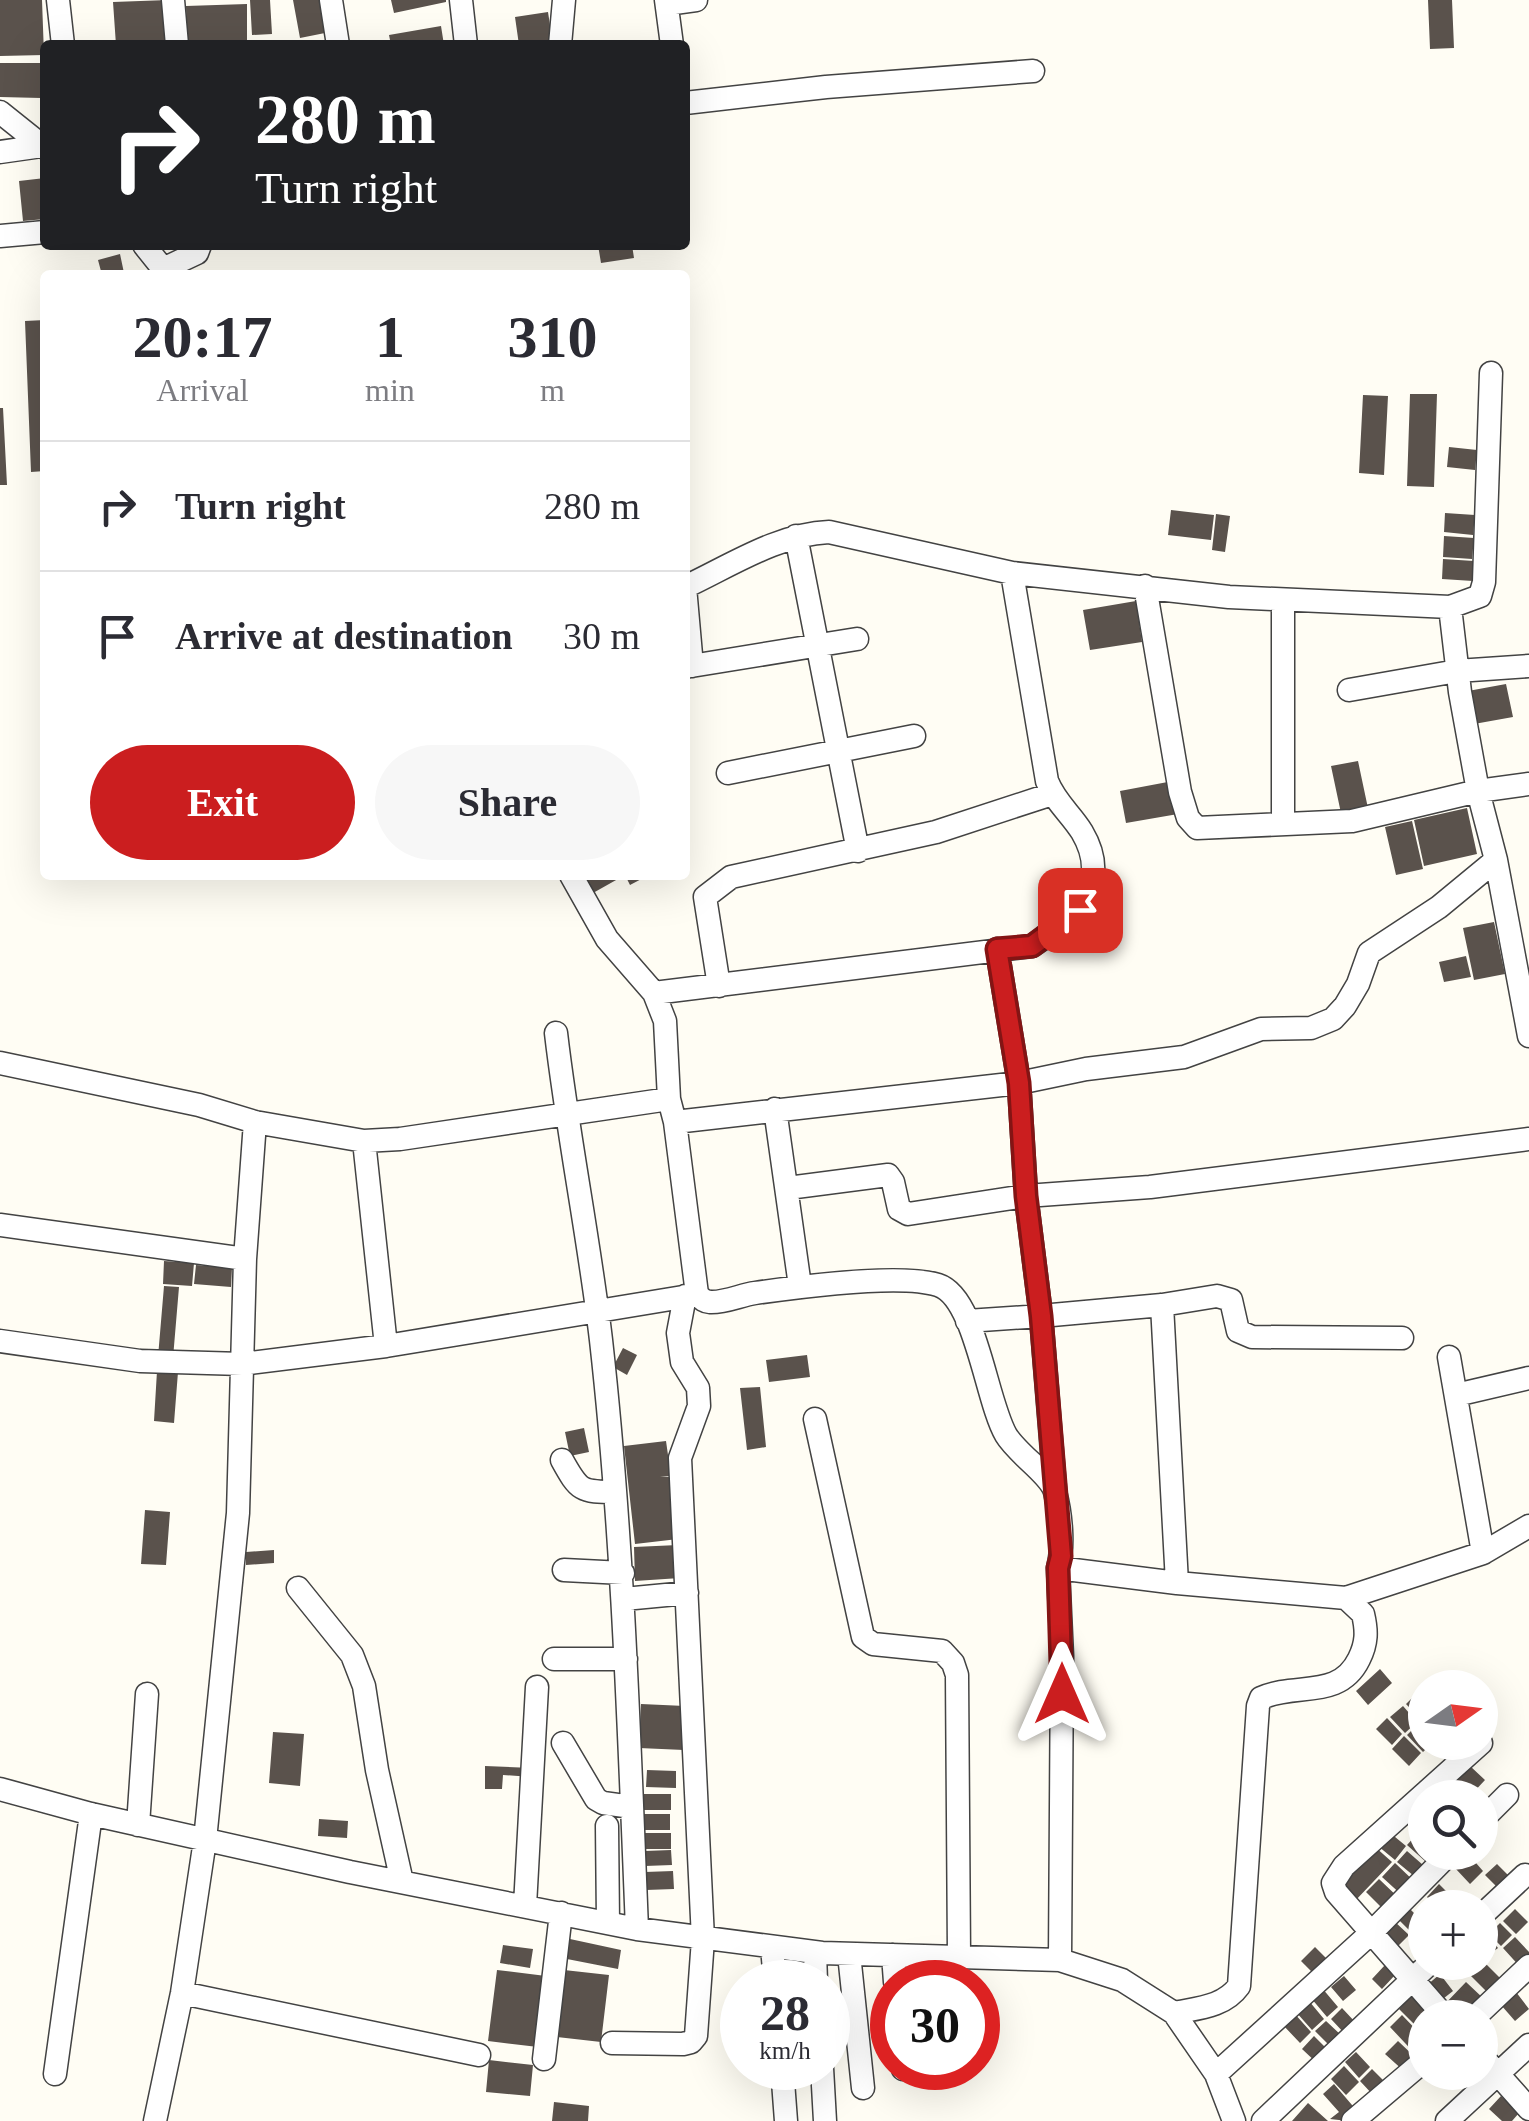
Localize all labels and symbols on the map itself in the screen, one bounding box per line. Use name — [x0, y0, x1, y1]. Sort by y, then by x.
pin — [1038, 868, 1123, 953]
position arrow — [1010, 1642, 1114, 1746]
north arrow — [1408, 1670, 1498, 1760]
speed limit sign: 30 — [870, 1960, 1000, 2090]

